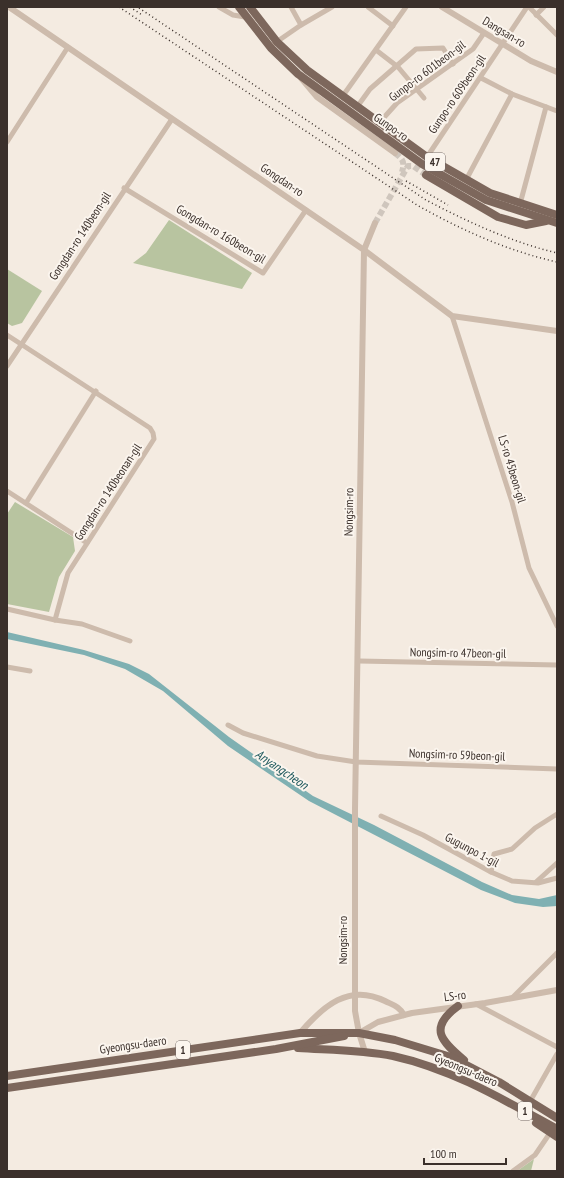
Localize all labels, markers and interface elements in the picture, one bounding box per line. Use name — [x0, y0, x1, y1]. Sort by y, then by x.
street label: Dangsan-ro — [480, 13, 529, 50]
street label: Gunpo-ro 601beon-gil — [385, 37, 468, 104]
street label: Gunpo-ro 609beon-gil — [425, 51, 489, 136]
street label: Gunpo-ro — [371, 109, 411, 144]
road number: 47 — [425, 153, 445, 171]
street label: Gongdan-ro — [258, 160, 307, 199]
street label: Gongdan-ro 140beon-gil — [45, 189, 114, 283]
street label: Gongdan-ro 160beon-gil — [174, 201, 269, 266]
street label: LS-ro 45beon-gil — [495, 433, 530, 505]
street label: Gongdan-ro 140beonan-gil — [71, 440, 145, 543]
street label: Nongsim-ro — [341, 488, 356, 536]
street label: Nongsim-ro 47beon-gil — [410, 644, 507, 661]
street label: Nongsim-ro 59beon-gil — [409, 745, 506, 764]
water label: Anyangcheon — [252, 746, 313, 794]
street label: Gugunpo 1-gil — [443, 829, 502, 870]
street label: Nongsim-ro — [335, 916, 350, 964]
street label: LS-ro — [443, 987, 467, 1004]
street label: Gyeongsu-daero — [99, 1032, 167, 1057]
road number: 1 — [176, 1041, 190, 1059]
street label: Gyeongsu-daero — [432, 1050, 500, 1090]
road number: 1 — [518, 1102, 532, 1120]
scale bar — [424, 1140, 506, 1166]
text: 100 m — [430, 1146, 457, 1161]

